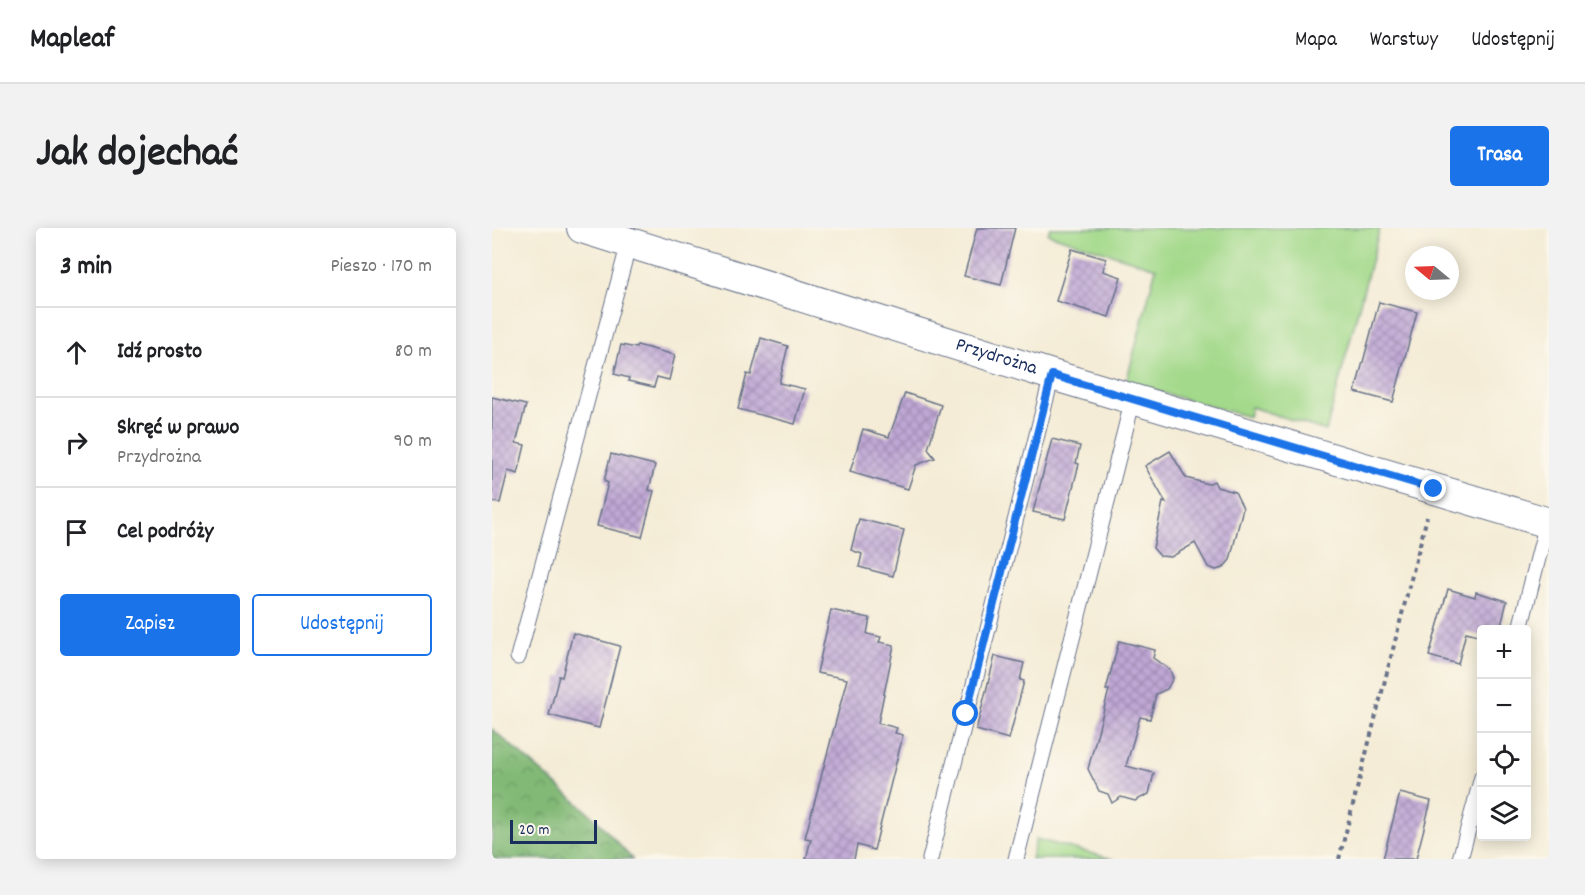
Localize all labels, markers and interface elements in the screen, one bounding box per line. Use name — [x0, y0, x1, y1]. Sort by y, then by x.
text: Mapleaf — [30, 21, 114, 61]
text: Mapa — [1295, 26, 1337, 56]
text: Warstwy — [1370, 26, 1438, 56]
text: Udostępnij — [1471, 26, 1555, 56]
text: Jak dojechać — [36, 126, 238, 186]
button: Trasa — [1450, 126, 1549, 186]
north arrow — [1405, 246, 1459, 300]
text: 3 min — [60, 249, 112, 286]
text: Pieszo · 170 m — [331, 253, 432, 281]
street label: Przydrożna — [952, 332, 1041, 384]
icon: ahead — [60, 336, 93, 369]
text: Idź prosto — [117, 337, 202, 368]
text: 80 m — [395, 338, 432, 366]
text: Skręć w prawo — [117, 413, 239, 444]
icon: right — [60, 426, 93, 459]
text: 90 m — [394, 428, 432, 456]
text: Przydrożna — [117, 444, 201, 472]
route end — [1420, 475, 1446, 501]
icon: arrive — [60, 516, 93, 549]
text: Cel podróży — [117, 517, 213, 548]
button: Zapisz — [60, 594, 240, 656]
button: Udostępnij — [252, 594, 432, 656]
map controls — [1477, 625, 1531, 841]
button: + — [1477, 625, 1531, 679]
button: − — [1477, 679, 1531, 733]
route start — [952, 700, 978, 726]
button: locate — [1477, 733, 1531, 787]
button: layers — [1477, 787, 1531, 841]
scale bar — [510, 817, 597, 844]
text: 20 m — [519, 819, 549, 842]

